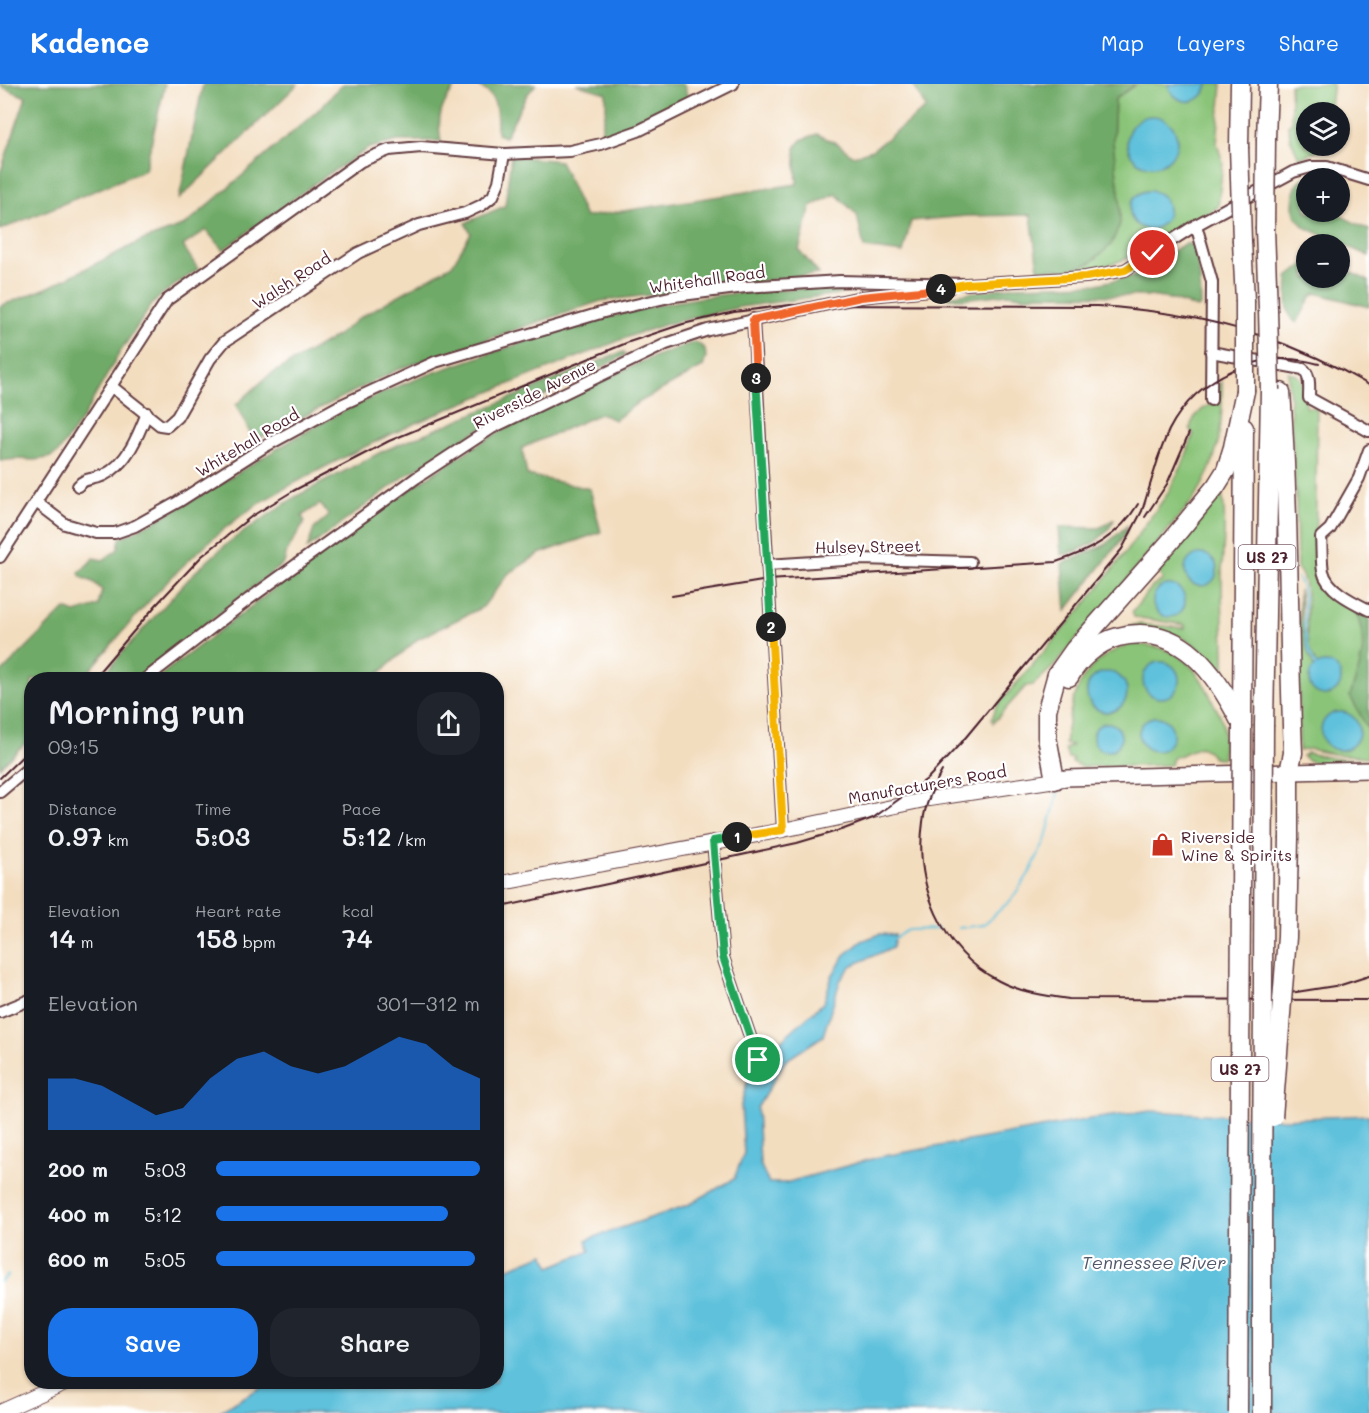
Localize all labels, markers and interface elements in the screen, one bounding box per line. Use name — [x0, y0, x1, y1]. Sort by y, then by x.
text: Kadence — [30, 24, 150, 60]
text: Map — [1101, 29, 1144, 56]
text: Layers — [1177, 29, 1246, 56]
text: Share — [1279, 29, 1339, 56]
map controls — [1296, 102, 1350, 288]
button: layers — [1296, 102, 1350, 156]
button: + — [1296, 168, 1350, 222]
pin — [1127, 227, 1178, 278]
button: − — [1296, 234, 1350, 288]
icon: check — [1136, 236, 1169, 269]
street label: Walsh Road — [248, 247, 334, 313]
street label: Whitehall Road — [648, 260, 766, 298]
pin: 4 — [926, 274, 956, 304]
text: 4 — [936, 278, 946, 299]
street label: Riverside Avenue — [469, 353, 599, 433]
pin: 3 — [741, 363, 771, 393]
text: 3 — [751, 367, 761, 388]
street label: Whitehall Road — [191, 403, 303, 481]
street label: Hulsey Street — [815, 535, 921, 557]
road number: US 27 — [1238, 545, 1296, 569]
pin: 2 — [756, 612, 786, 642]
text: 2 — [767, 616, 775, 637]
text: Morning run — [48, 689, 245, 732]
button: share — [417, 692, 480, 755]
text: 09:15 — [48, 733, 99, 759]
street label: Manufacturers Road — [846, 760, 1008, 808]
text: Distance — [48, 798, 117, 819]
text: Time — [195, 798, 231, 819]
text: Pace — [342, 798, 381, 819]
text: 0.97 — [48, 819, 102, 853]
text: 5:03 — [195, 819, 250, 853]
text: 5:12 — [342, 819, 391, 853]
pin: 1 — [722, 822, 752, 852]
text: 1 — [733, 826, 741, 847]
place label: Riverside Wine & Spirits — [1181, 826, 1292, 865]
text: km — [102, 829, 129, 850]
text: /km — [391, 829, 426, 850]
shop icon: Riverside Wine & Spirits — [1150, 832, 1176, 858]
text: Elevation — [48, 900, 120, 921]
text: Heart rate — [195, 900, 281, 921]
text: kcal — [342, 900, 374, 921]
text: 14 — [48, 921, 76, 955]
text: 158 — [195, 921, 238, 955]
text: 74 — [342, 921, 373, 955]
text: m — [76, 931, 94, 952]
text: bpm — [238, 931, 276, 952]
text: Elevation — [48, 990, 138, 1016]
text: 301–312 m — [376, 990, 480, 1016]
pin — [732, 1034, 783, 1085]
icon: arrive — [741, 1043, 774, 1076]
road number: US 27 — [1212, 1057, 1268, 1081]
text: 200 m — [48, 1156, 108, 1182]
text: 5:03 — [144, 1156, 186, 1182]
text: 400 m — [48, 1201, 109, 1227]
text: 5:12 — [144, 1201, 182, 1227]
text: 600 m — [48, 1246, 109, 1272]
text: 5:05 — [144, 1246, 186, 1272]
water label: Tennessee River — [1082, 1250, 1226, 1274]
button: Save — [48, 1308, 258, 1377]
button: Share — [270, 1308, 480, 1377]

